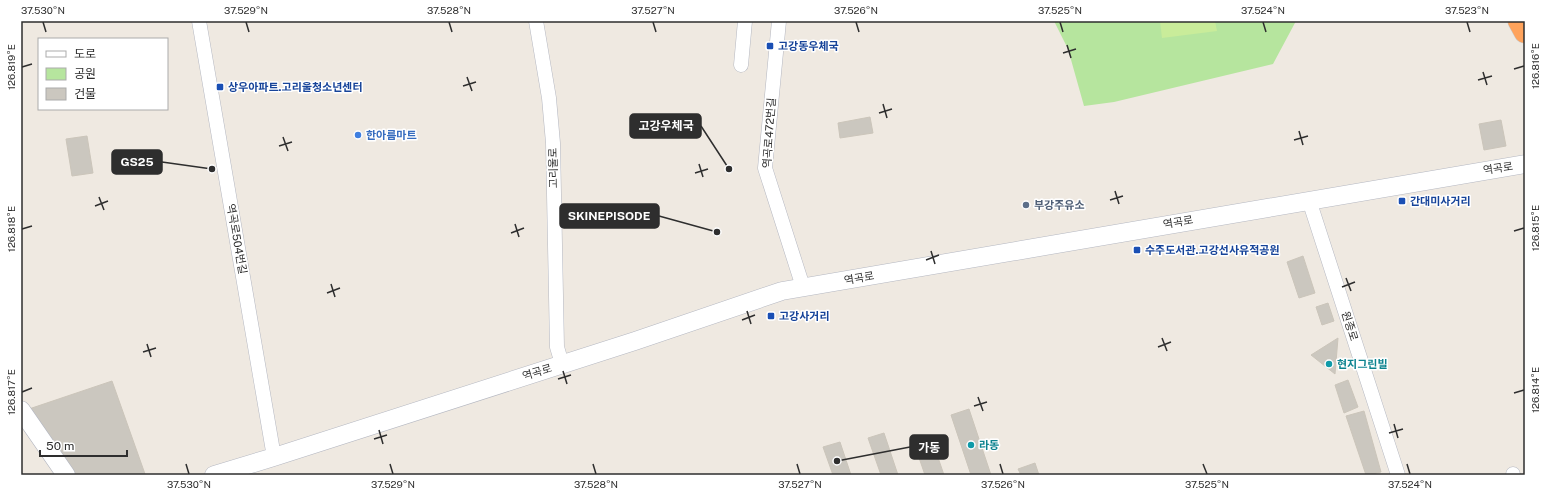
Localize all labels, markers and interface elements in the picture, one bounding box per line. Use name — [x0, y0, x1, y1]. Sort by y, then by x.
text: 37.530°N — [21, 4, 65, 16]
text: 37.529°N — [224, 4, 268, 16]
text: 37.528°N — [427, 4, 471, 16]
text: 37.527°N — [631, 4, 675, 16]
text: 37.526°N — [834, 4, 878, 16]
text: 37.525°N — [1038, 4, 1082, 16]
text: 37.524°N — [1241, 4, 1285, 16]
text: 37.523°N — [1445, 4, 1489, 16]
legend — [38, 38, 168, 110]
place label: 고강동우체국 — [778, 40, 839, 52]
marker: 고강동우체국 — [765, 41, 775, 51]
text: 126.816°E — [1529, 43, 1541, 89]
text: 126.819°E — [5, 44, 17, 90]
text: 도로 — [74, 47, 96, 61]
text: 공원 — [74, 67, 96, 81]
place label: 상우아파트.고리울청소년센터 — [228, 81, 363, 93]
marker: 상우아파트.고리울청소년센터 — [215, 82, 225, 92]
text: 건물 — [74, 87, 96, 101]
street label: 역곡로472번길 — [761, 97, 777, 169]
callout: 고강우체국 — [630, 114, 701, 138]
text: 고강우체국 — [638, 119, 694, 133]
place label: 한아름마트 — [366, 129, 417, 141]
marker: 한아름마트 — [353, 130, 363, 140]
street label: 고리울로 — [547, 148, 559, 188]
callout: GS25 — [112, 150, 162, 174]
text: GS25 — [120, 155, 154, 169]
street label: 역곡로 — [1482, 160, 1514, 176]
place label: 간대미사거리 — [1410, 195, 1471, 207]
marker: 간대미사거리 — [1397, 196, 1407, 206]
place label: 부강주유소 — [1034, 199, 1085, 211]
marker: 부강주유소 — [1021, 200, 1031, 210]
street label: 역곡로504번길 — [225, 203, 249, 275]
callout: SKINEPISODE — [560, 204, 659, 228]
text: 126.815°E — [1529, 205, 1541, 251]
text: 126.818°E — [5, 206, 17, 252]
text: SKINEPISODE — [568, 209, 650, 223]
street label: 역곡로 — [1162, 213, 1194, 231]
place label: 수주도서관.고강선사유적공원 — [1145, 244, 1280, 256]
marker: 수주도서관.고강선사유적공원 — [1132, 245, 1142, 255]
street label: 역곡로 — [843, 269, 875, 287]
place label: 고강사거리 — [779, 310, 830, 322]
street label: 원종로 — [1340, 310, 1360, 342]
marker: 고강사거리 — [766, 311, 776, 321]
place label: 현지그린빌 — [1337, 358, 1388, 370]
marker: 현지그린빌 — [1324, 359, 1334, 369]
street label: 역곡로 — [521, 362, 553, 382]
text: 126.814°E — [1529, 367, 1541, 413]
text: 126.817°E — [5, 369, 17, 415]
scale bar — [40, 432, 127, 458]
callout: 가동 — [910, 435, 948, 459]
text: 50 m — [46, 439, 74, 453]
place label: 라동 — [979, 439, 999, 451]
marker: 라동 — [966, 440, 976, 450]
text: 가동 — [918, 441, 940, 455]
text: 37.530°N — [167, 478, 211, 490]
text: 37.529°N — [371, 478, 415, 490]
text: 37.528°N — [574, 478, 618, 490]
text: 37.527°N — [778, 478, 822, 490]
text: 37.526°N — [981, 478, 1025, 490]
text: 37.525°N — [1185, 478, 1229, 490]
text: 37.524°N — [1388, 478, 1432, 490]

